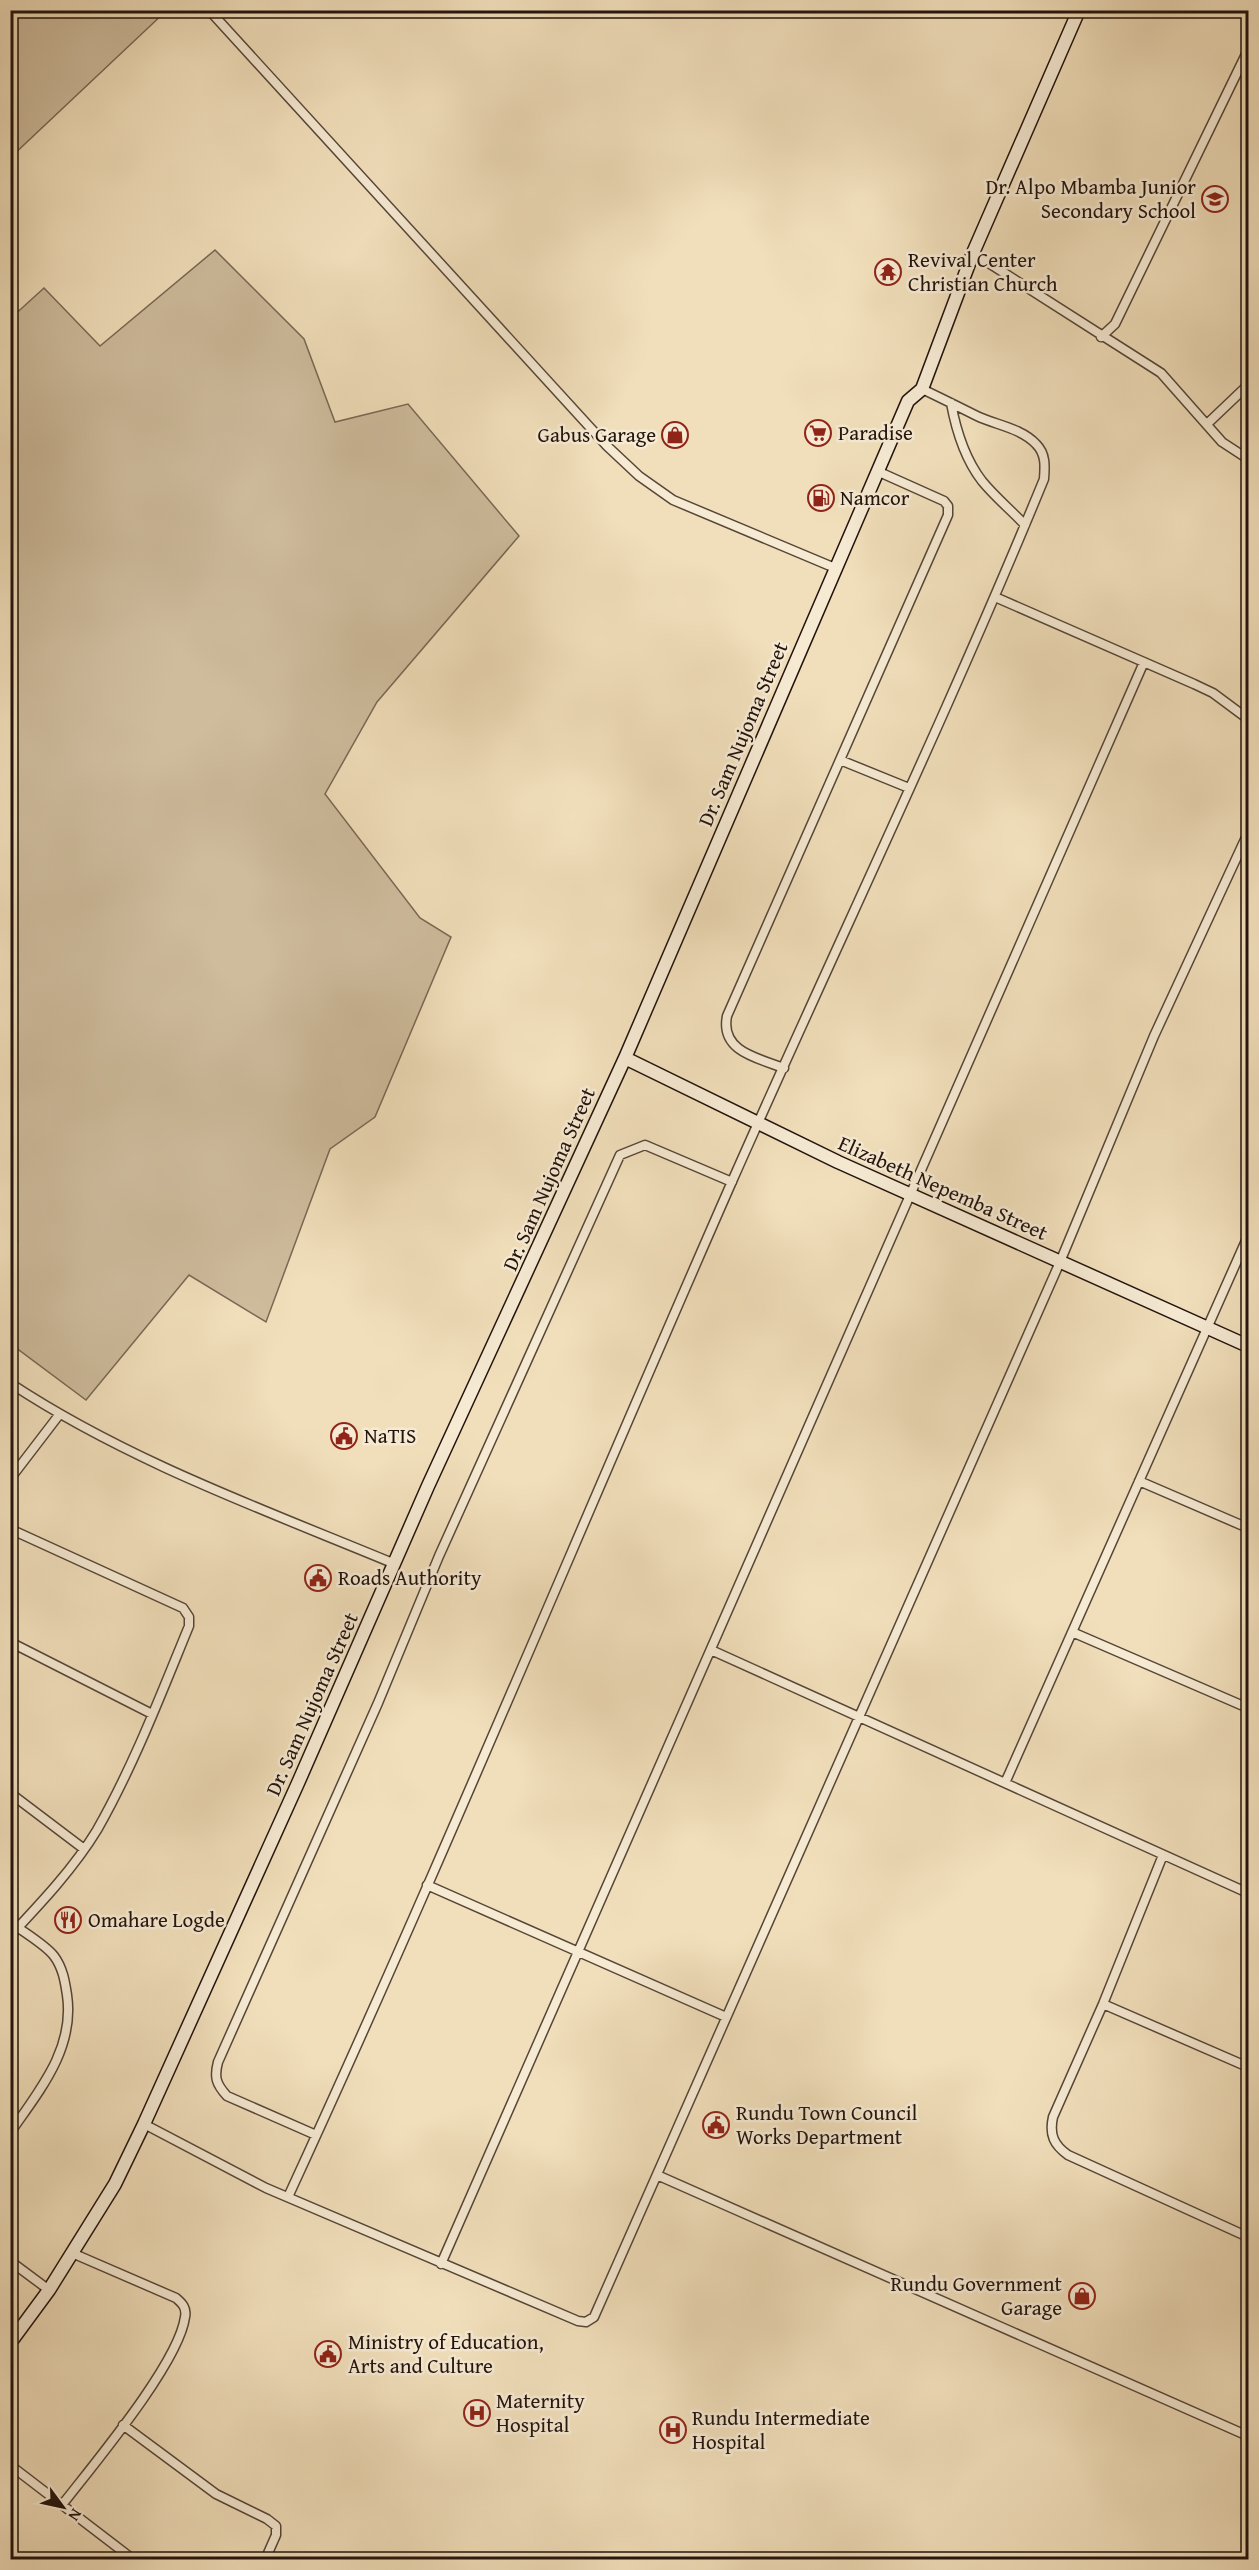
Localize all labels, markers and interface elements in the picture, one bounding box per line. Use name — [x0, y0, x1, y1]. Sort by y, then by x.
place label: Dr. Alpo Mbamba Junior Secondary School — [985, 171, 1196, 226]
school or university icon: Dr. Alpo Mbamba Junior Secondary School — [1200, 184, 1230, 214]
place label: Revival Center Christian Church — [908, 244, 1058, 299]
temple icon: Revival Center Christian Church — [873, 257, 903, 287]
place label: Paradise — [838, 417, 913, 448]
supermarket icon: Paradise — [803, 418, 833, 448]
place label: Gabus Garage — [538, 419, 656, 450]
shop icon: Gabus Garage — [660, 420, 690, 450]
place label: Namcor — [840, 482, 910, 513]
fuel station icon: Namcor — [806, 483, 836, 513]
street label: Dr. Sam Nujoma Street — [690, 636, 796, 831]
street label: Dr. Sam Nujoma Street — [494, 1082, 603, 1275]
street label: Elizabeth Nepemba Street — [833, 1127, 1054, 1248]
place label: NaTIS — [364, 1420, 416, 1451]
public building icon: NaTIS — [329, 1421, 359, 1451]
place label: Roads Authority — [338, 1562, 482, 1593]
public building icon: Roads Authority — [303, 1563, 333, 1593]
street label: Dr. Sam Nujoma Street — [257, 1607, 366, 1800]
place label: Omahare Logde — [88, 1904, 225, 1935]
restaurant icon: Omahare Logde — [53, 1905, 83, 1935]
place label: Rundu Town Council Works Department — [736, 2097, 918, 2152]
public building icon: Rundu Town Council Works Department — [701, 2110, 731, 2140]
place label: Rundu Government Garage — [890, 2268, 1063, 2323]
shop icon: Rundu Government Garage — [1067, 2281, 1097, 2311]
place label: Ministry of Education, Arts and Culture — [348, 2326, 544, 2381]
public building icon: Ministry of Education, Arts and Culture — [313, 2339, 343, 2369]
place label: Maternity Hospital — [496, 2385, 585, 2440]
hospital icon: Maternity Hospital — [462, 2398, 492, 2428]
place label: Rundu Intermediate Hospital — [692, 2402, 870, 2457]
hospital icon: Rundu Intermediate Hospital — [658, 2415, 688, 2445]
north arrow — [33, 2477, 93, 2537]
text: N — [62, 2504, 89, 2526]

